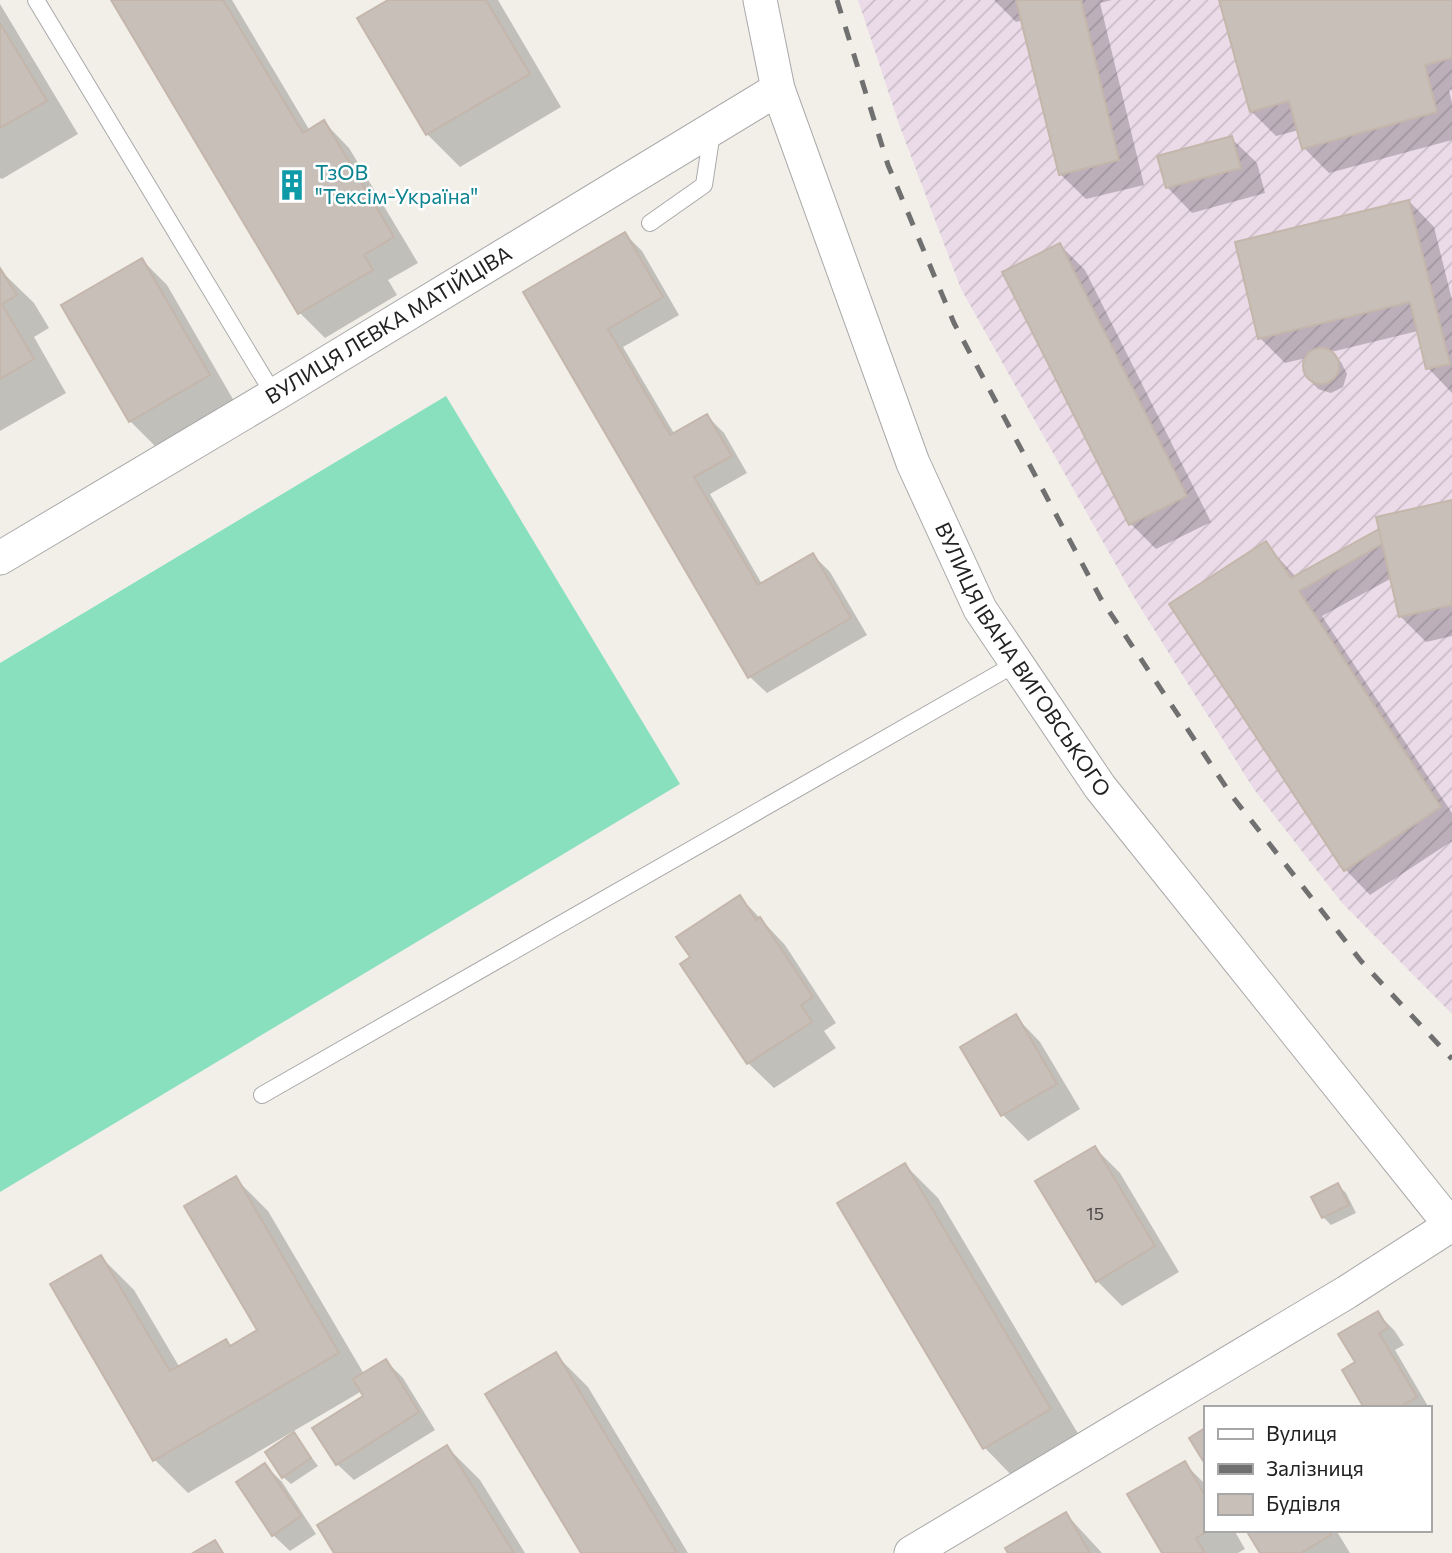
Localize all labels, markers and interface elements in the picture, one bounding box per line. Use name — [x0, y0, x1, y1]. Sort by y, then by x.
place label: ТзОВ "Тексім-Україна" — [315, 159, 478, 208]
building icon: ТзОВ "Тексім-Україна" — [275, 168, 309, 202]
street label: ВУЛИЦЯ ЛЕВКА МАТІЙЦІВА — [260, 240, 516, 408]
street label: ВУЛИЦЯ ІВАНА ВИГОВСЬКОГО — [931, 518, 1117, 801]
house number: 15 — [1086, 1202, 1104, 1224]
legend — [1204, 1406, 1431, 1532]
text: Вулиця — [1266, 1420, 1337, 1445]
text: Залізниця — [1266, 1455, 1364, 1480]
text: Будівля — [1266, 1490, 1341, 1515]

